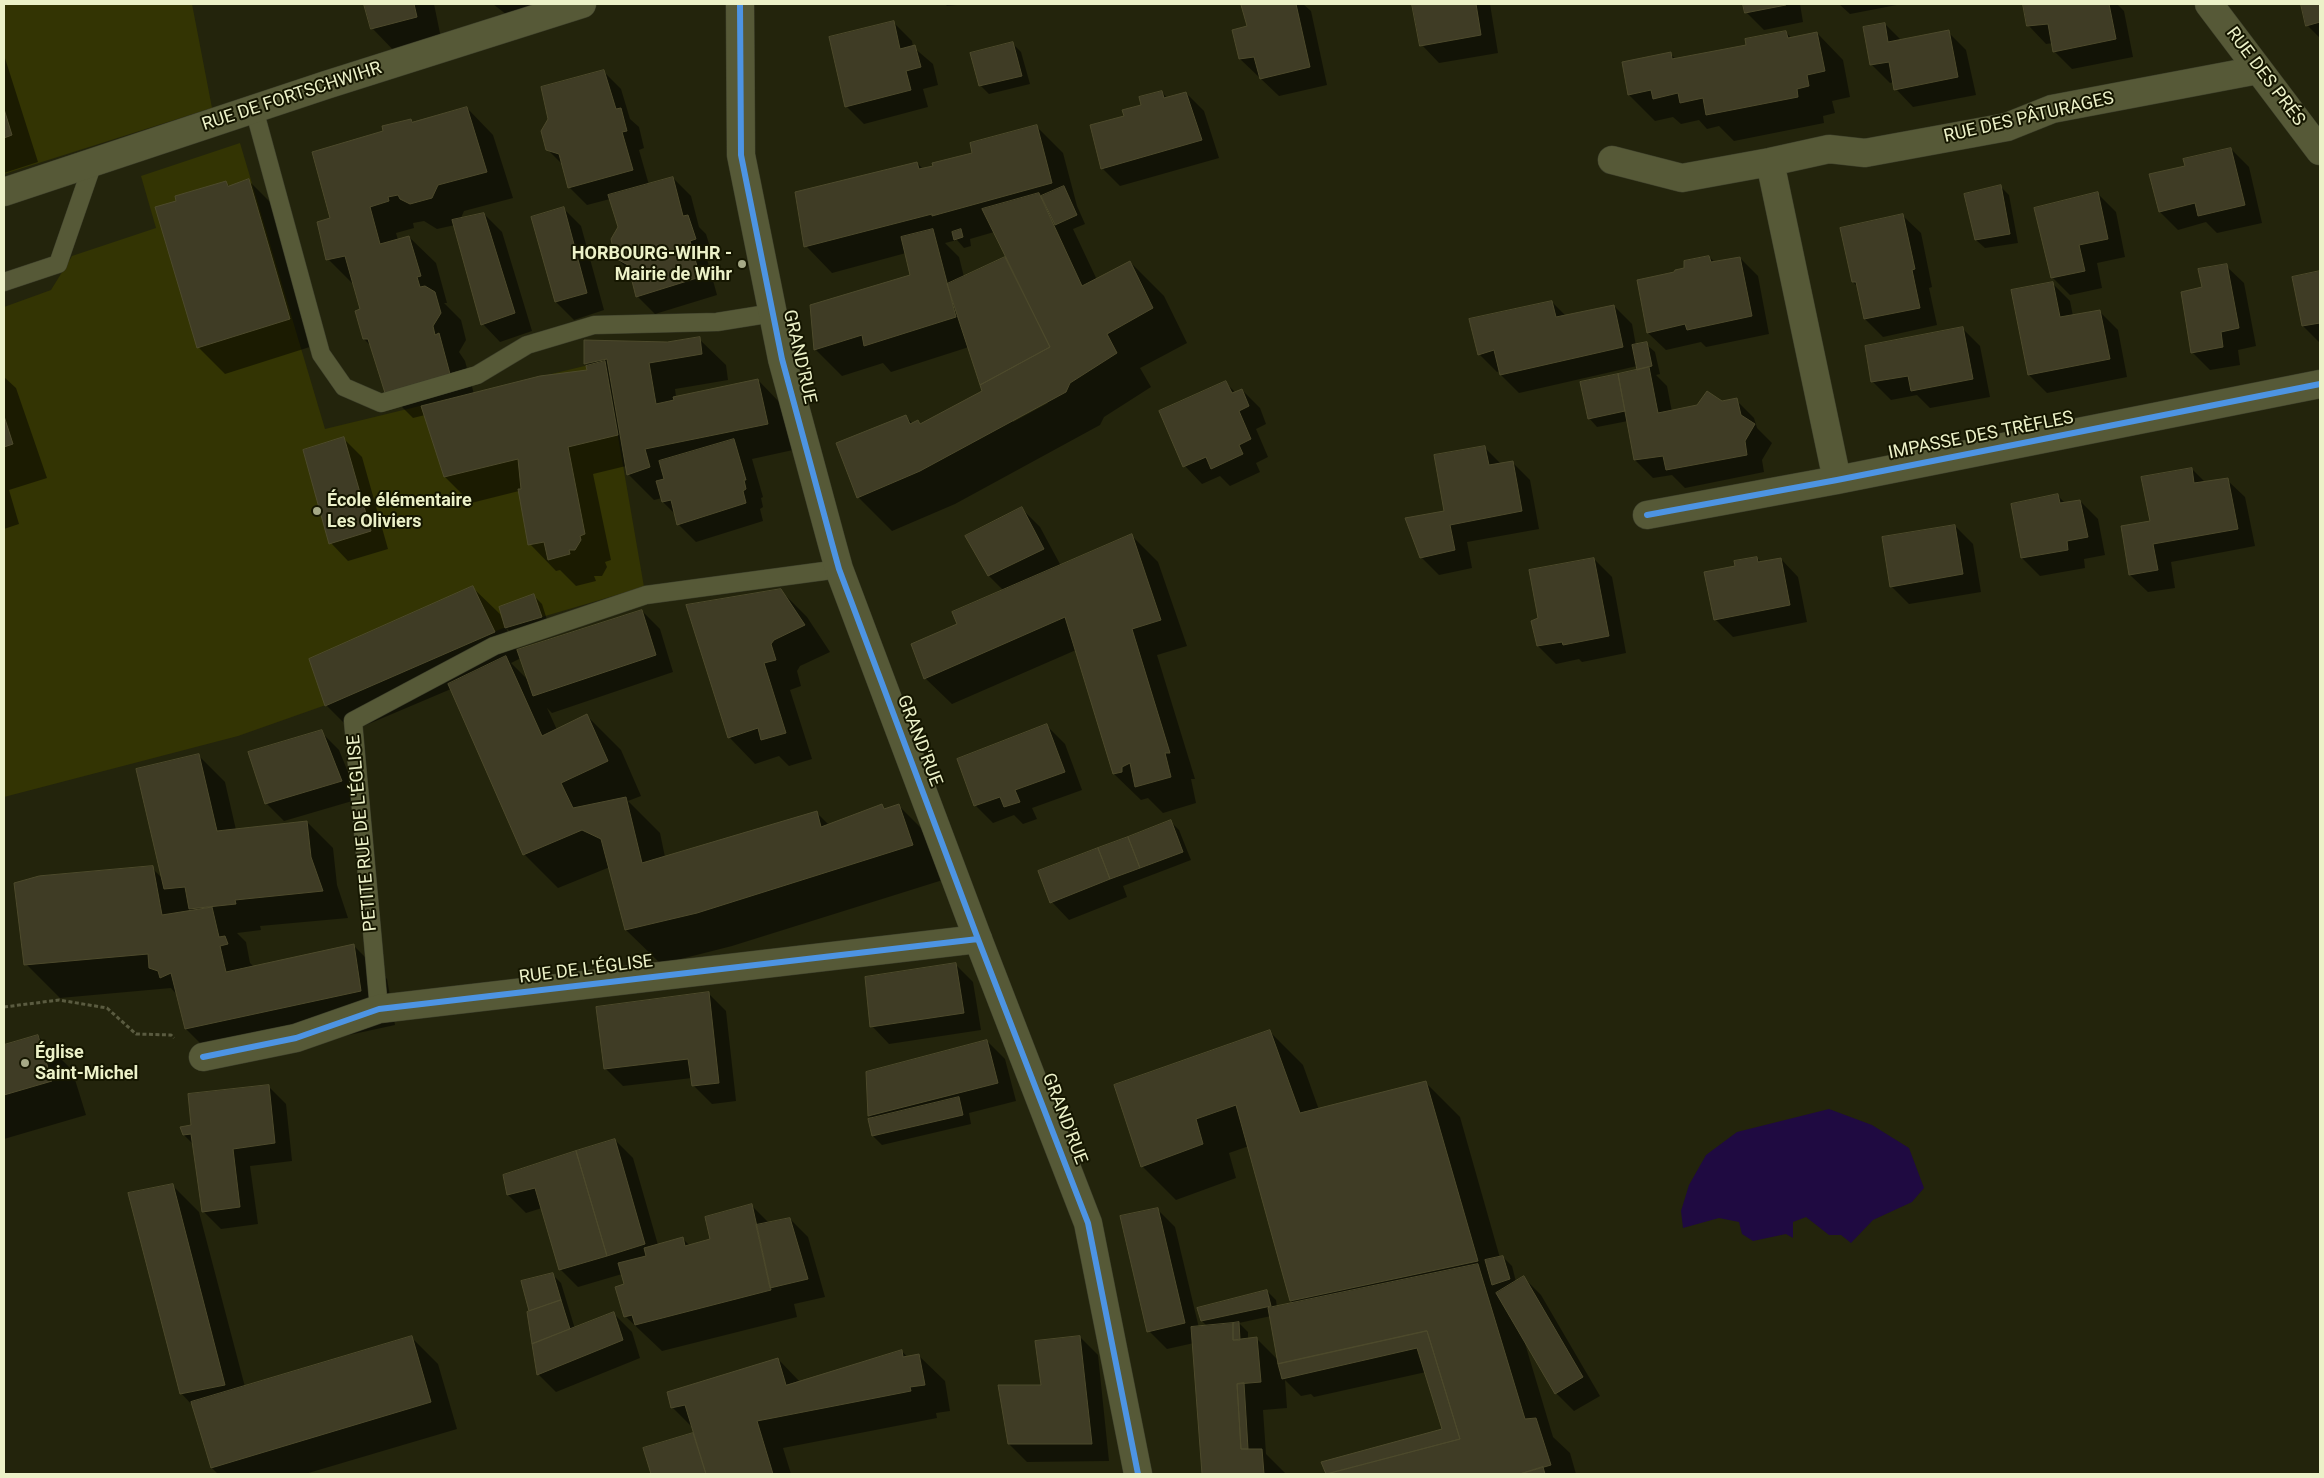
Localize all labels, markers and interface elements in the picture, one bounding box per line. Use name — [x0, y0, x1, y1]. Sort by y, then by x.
street label: RUE DES PRÉS — [2221, 23, 2309, 131]
street label: RUE DE FORTSCHWIHR — [200, 58, 384, 136]
street label: RUE DES PÂTURAGES — [1942, 88, 2116, 148]
place label: HORBOURG-WIHR - Mairie de Wihr — [572, 243, 732, 286]
marker: HORBOURG-WIHR - Mairie de Wihr — [736, 258, 748, 270]
street label: GRAND'RUE — [778, 308, 820, 406]
street label: IMPASSE DES TRÈFLES — [1886, 407, 2076, 465]
place label: École élémentaire Les Oliviers — [327, 490, 472, 532]
marker: École élémentaire Les Oliviers — [311, 505, 323, 517]
street label: GRAND'RUE — [892, 692, 946, 790]
street label: PETITE RUE DE L'ÉGLISE — [344, 734, 382, 932]
street label: RUE DE L'ÉGLISE — [518, 951, 654, 989]
place label: Église Saint-Michel — [35, 1042, 138, 1084]
marker: Église Saint-Michel — [19, 1057, 31, 1069]
street label: GRAND'RUE — [1037, 1070, 1091, 1168]

